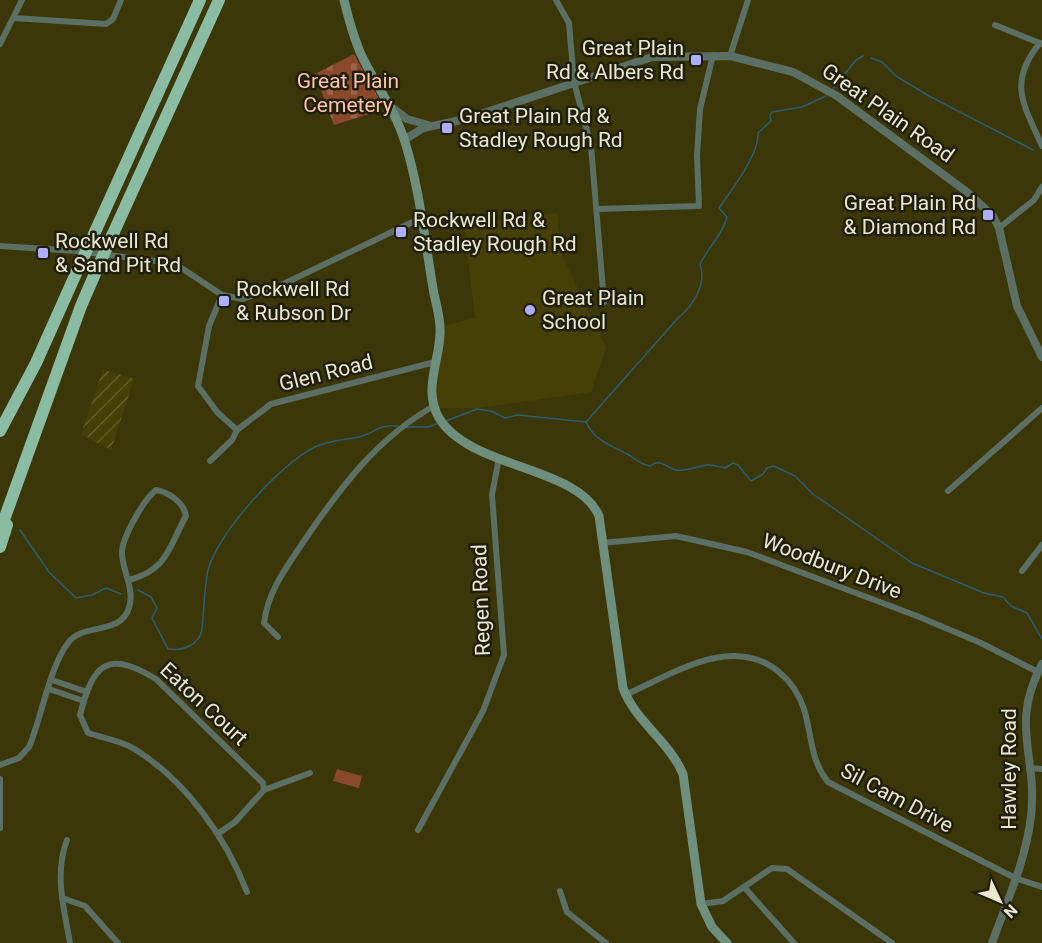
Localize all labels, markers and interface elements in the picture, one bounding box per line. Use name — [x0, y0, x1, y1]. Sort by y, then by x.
place label: Great Plain Rd & Albers Rd — [546, 36, 684, 84]
marker: Great Plain Rd & Albers Rd — [689, 53, 703, 67]
street label: Great Plain Road — [817, 59, 959, 167]
park label: Great Plain Cemetery — [297, 69, 399, 117]
place label: Great Plain Rd & Stadley Rough Rd — [459, 104, 623, 152]
marker: Great Plain Rd & Stadley Rough Rd — [440, 121, 454, 135]
place label: Great Plain Rd & Diamond Rd — [844, 191, 976, 239]
place label: Rockwell Rd & Stadley Rough Rd — [413, 208, 577, 256]
marker: Great Plain Rd & Diamond Rd — [981, 208, 995, 222]
marker: Rockwell Rd & Stadley Rough Rd — [394, 225, 408, 239]
place label: Rockwell Rd & Sand Pit Rd — [55, 229, 181, 277]
marker: Rockwell Rd & Sand Pit Rd — [36, 246, 50, 260]
place label: Rockwell Rd & Rubson Dr — [236, 277, 351, 325]
place label: Great Plain School — [542, 286, 644, 334]
marker: Rockwell Rd & Rubson Dr — [217, 294, 231, 308]
marker: Great Plain School — [523, 303, 537, 317]
street label: Glen Road — [277, 350, 375, 396]
street label: Woodbury Drive — [759, 528, 905, 604]
street label: Regen Road — [467, 544, 495, 656]
street label: Eaton Court — [155, 658, 253, 751]
street label: Hawley Road — [997, 708, 1021, 830]
street label: Sil Cam Drive — [837, 758, 957, 838]
north arrow — [970, 871, 1030, 931]
text: N — [1000, 900, 1021, 922]

